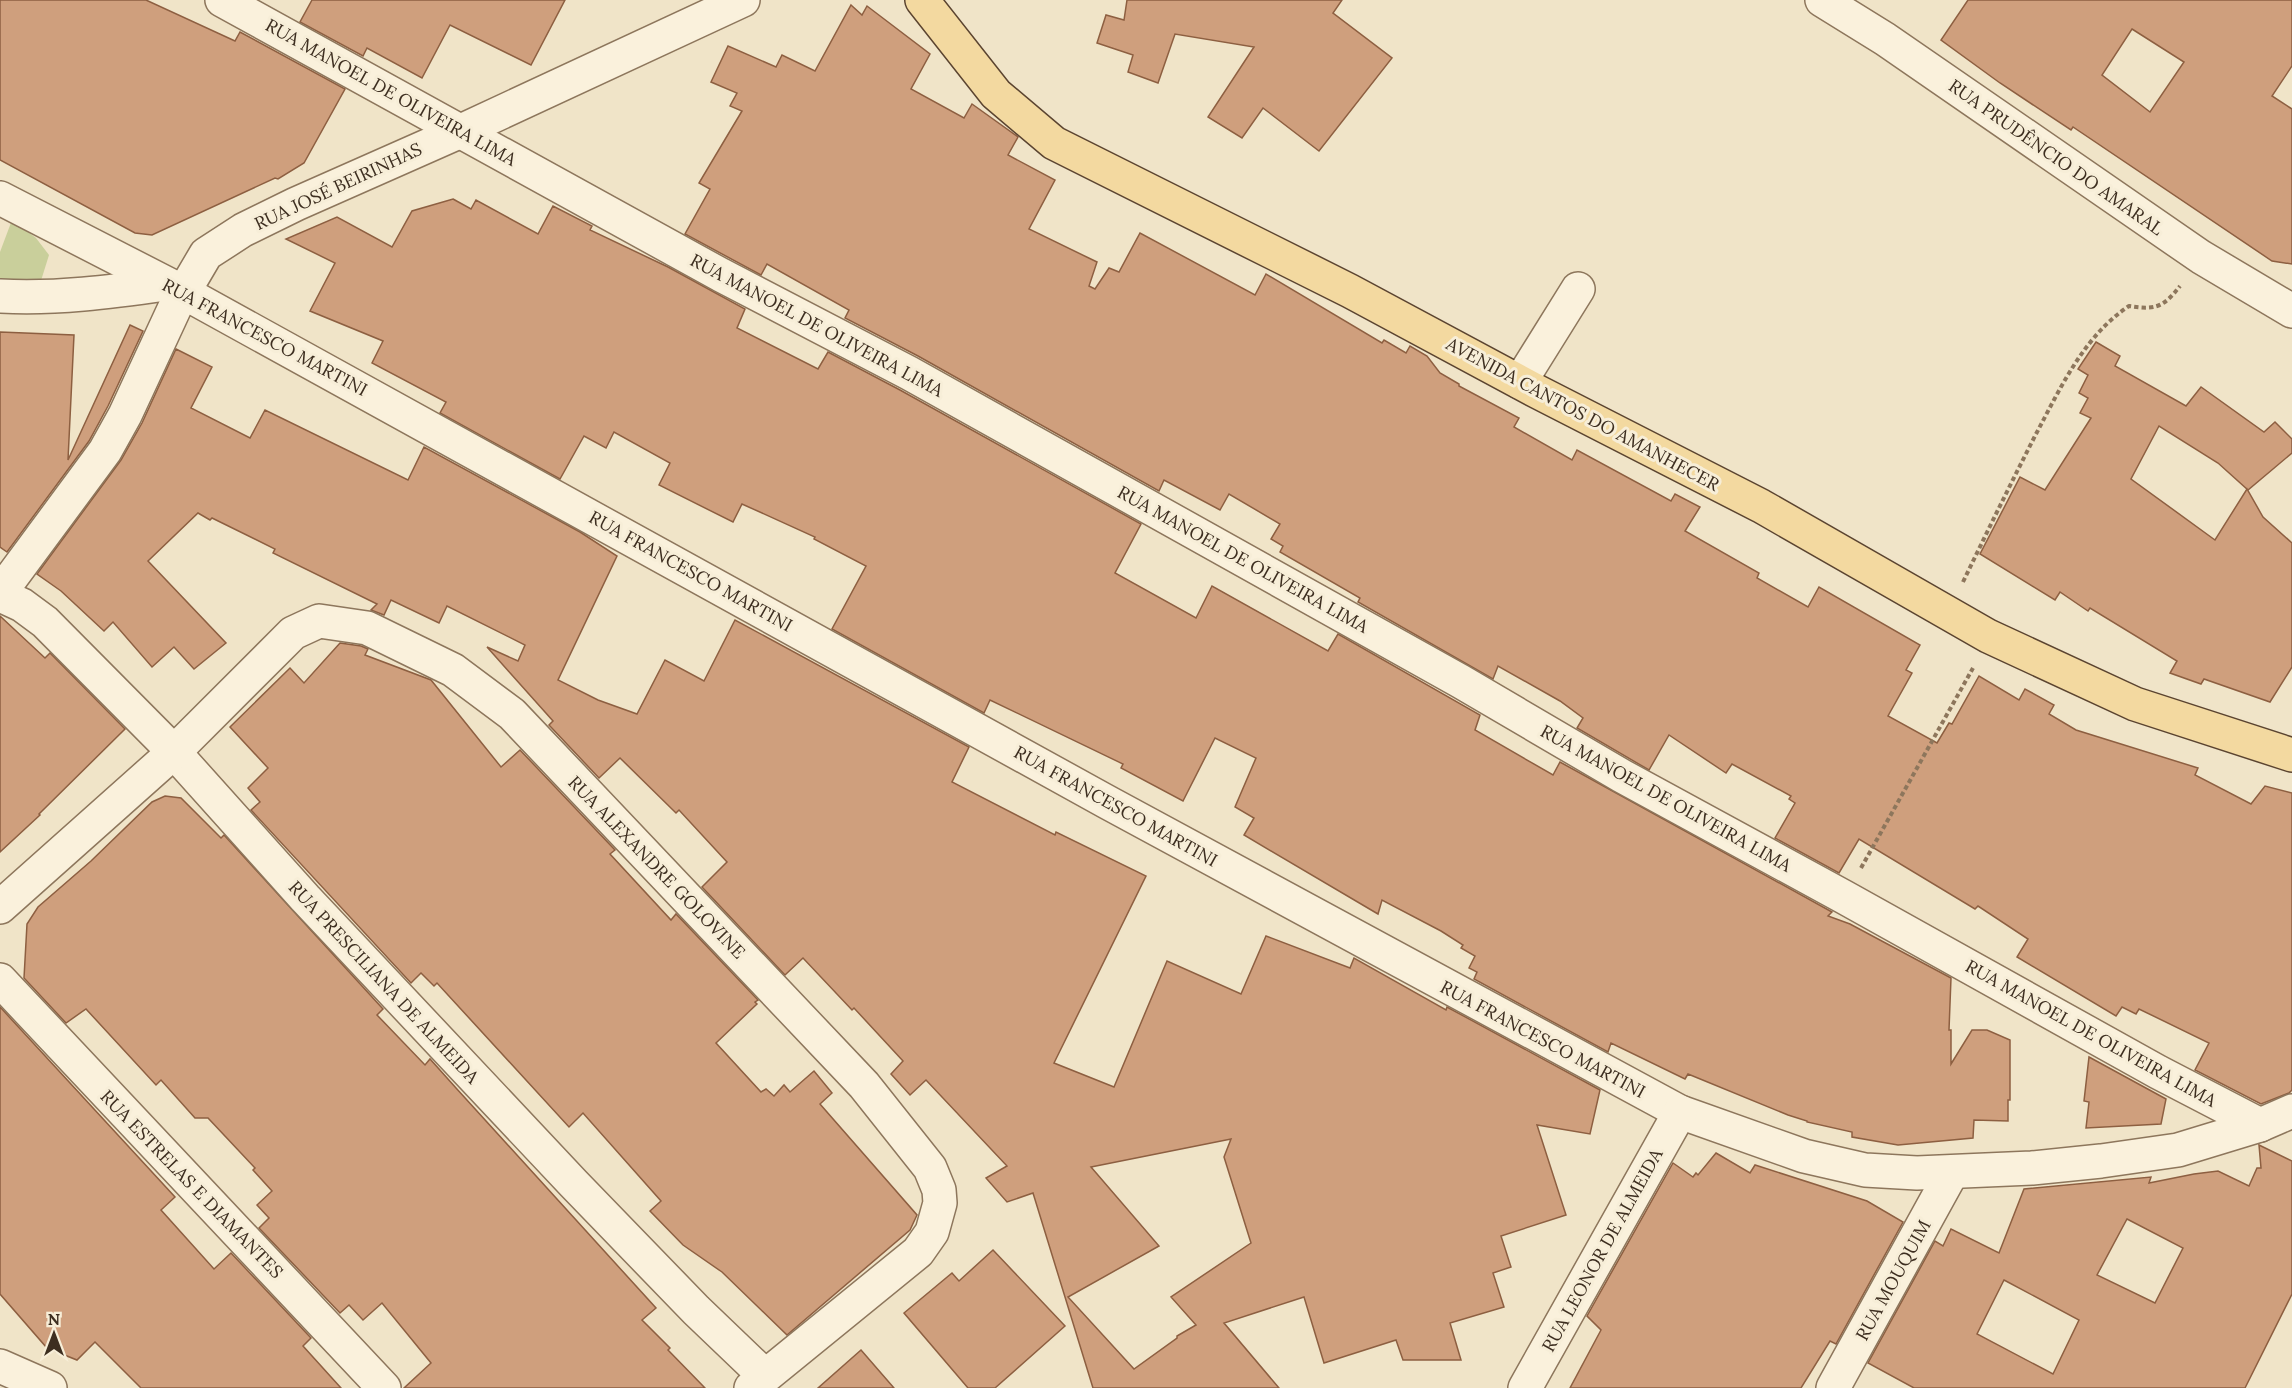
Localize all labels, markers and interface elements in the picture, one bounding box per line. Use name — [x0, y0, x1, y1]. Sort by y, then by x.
street label: RUA MANOEL DE OLIVEIRA LIMA — [262, 13, 521, 171]
street label: RUA PRUDÊNCIO DO AMARAL — [1944, 74, 2168, 240]
street label: RUA JOSÉ BEIRINHAS — [251, 137, 425, 235]
street label: RUA MANOEL DE OLIVEIRA LIMA — [687, 248, 948, 402]
street label: RUA FRANCESCO MARTINI — [158, 273, 372, 401]
street label: AVENIDA CANTOS DO AMANHECER — [1442, 332, 1724, 496]
street label: RUA MANOEL DE OLIVEIRA LIMA — [1114, 480, 1373, 638]
street label: RUA FRANCESCO MARTINI — [585, 505, 797, 637]
street label: RUA MANOEL DE OLIVEIRA LIMA — [1537, 719, 1796, 877]
street label: RUA FRANCESCO MARTINI — [1010, 740, 1222, 872]
street label: RUA ALEXANDRE GOLOVINE — [563, 771, 751, 963]
street label: RUA PRESCILIANA DE ALMEIDA — [284, 876, 485, 1089]
street label: RUA MANOEL DE OLIVEIRA LIMA — [1962, 954, 2221, 1112]
street label: RUA FRANCESCO MARTINI — [1436, 975, 1650, 1103]
street label: RUA ESTRELAS E DIAMANTES — [96, 1085, 288, 1283]
street label: RUA LEONOR DE ALMEIDA — [1536, 1144, 1668, 1356]
street label: RUA MOUQUIM — [1850, 1216, 1936, 1344]
north arrow — [24, 1304, 84, 1364]
text: N — [48, 1309, 60, 1329]

